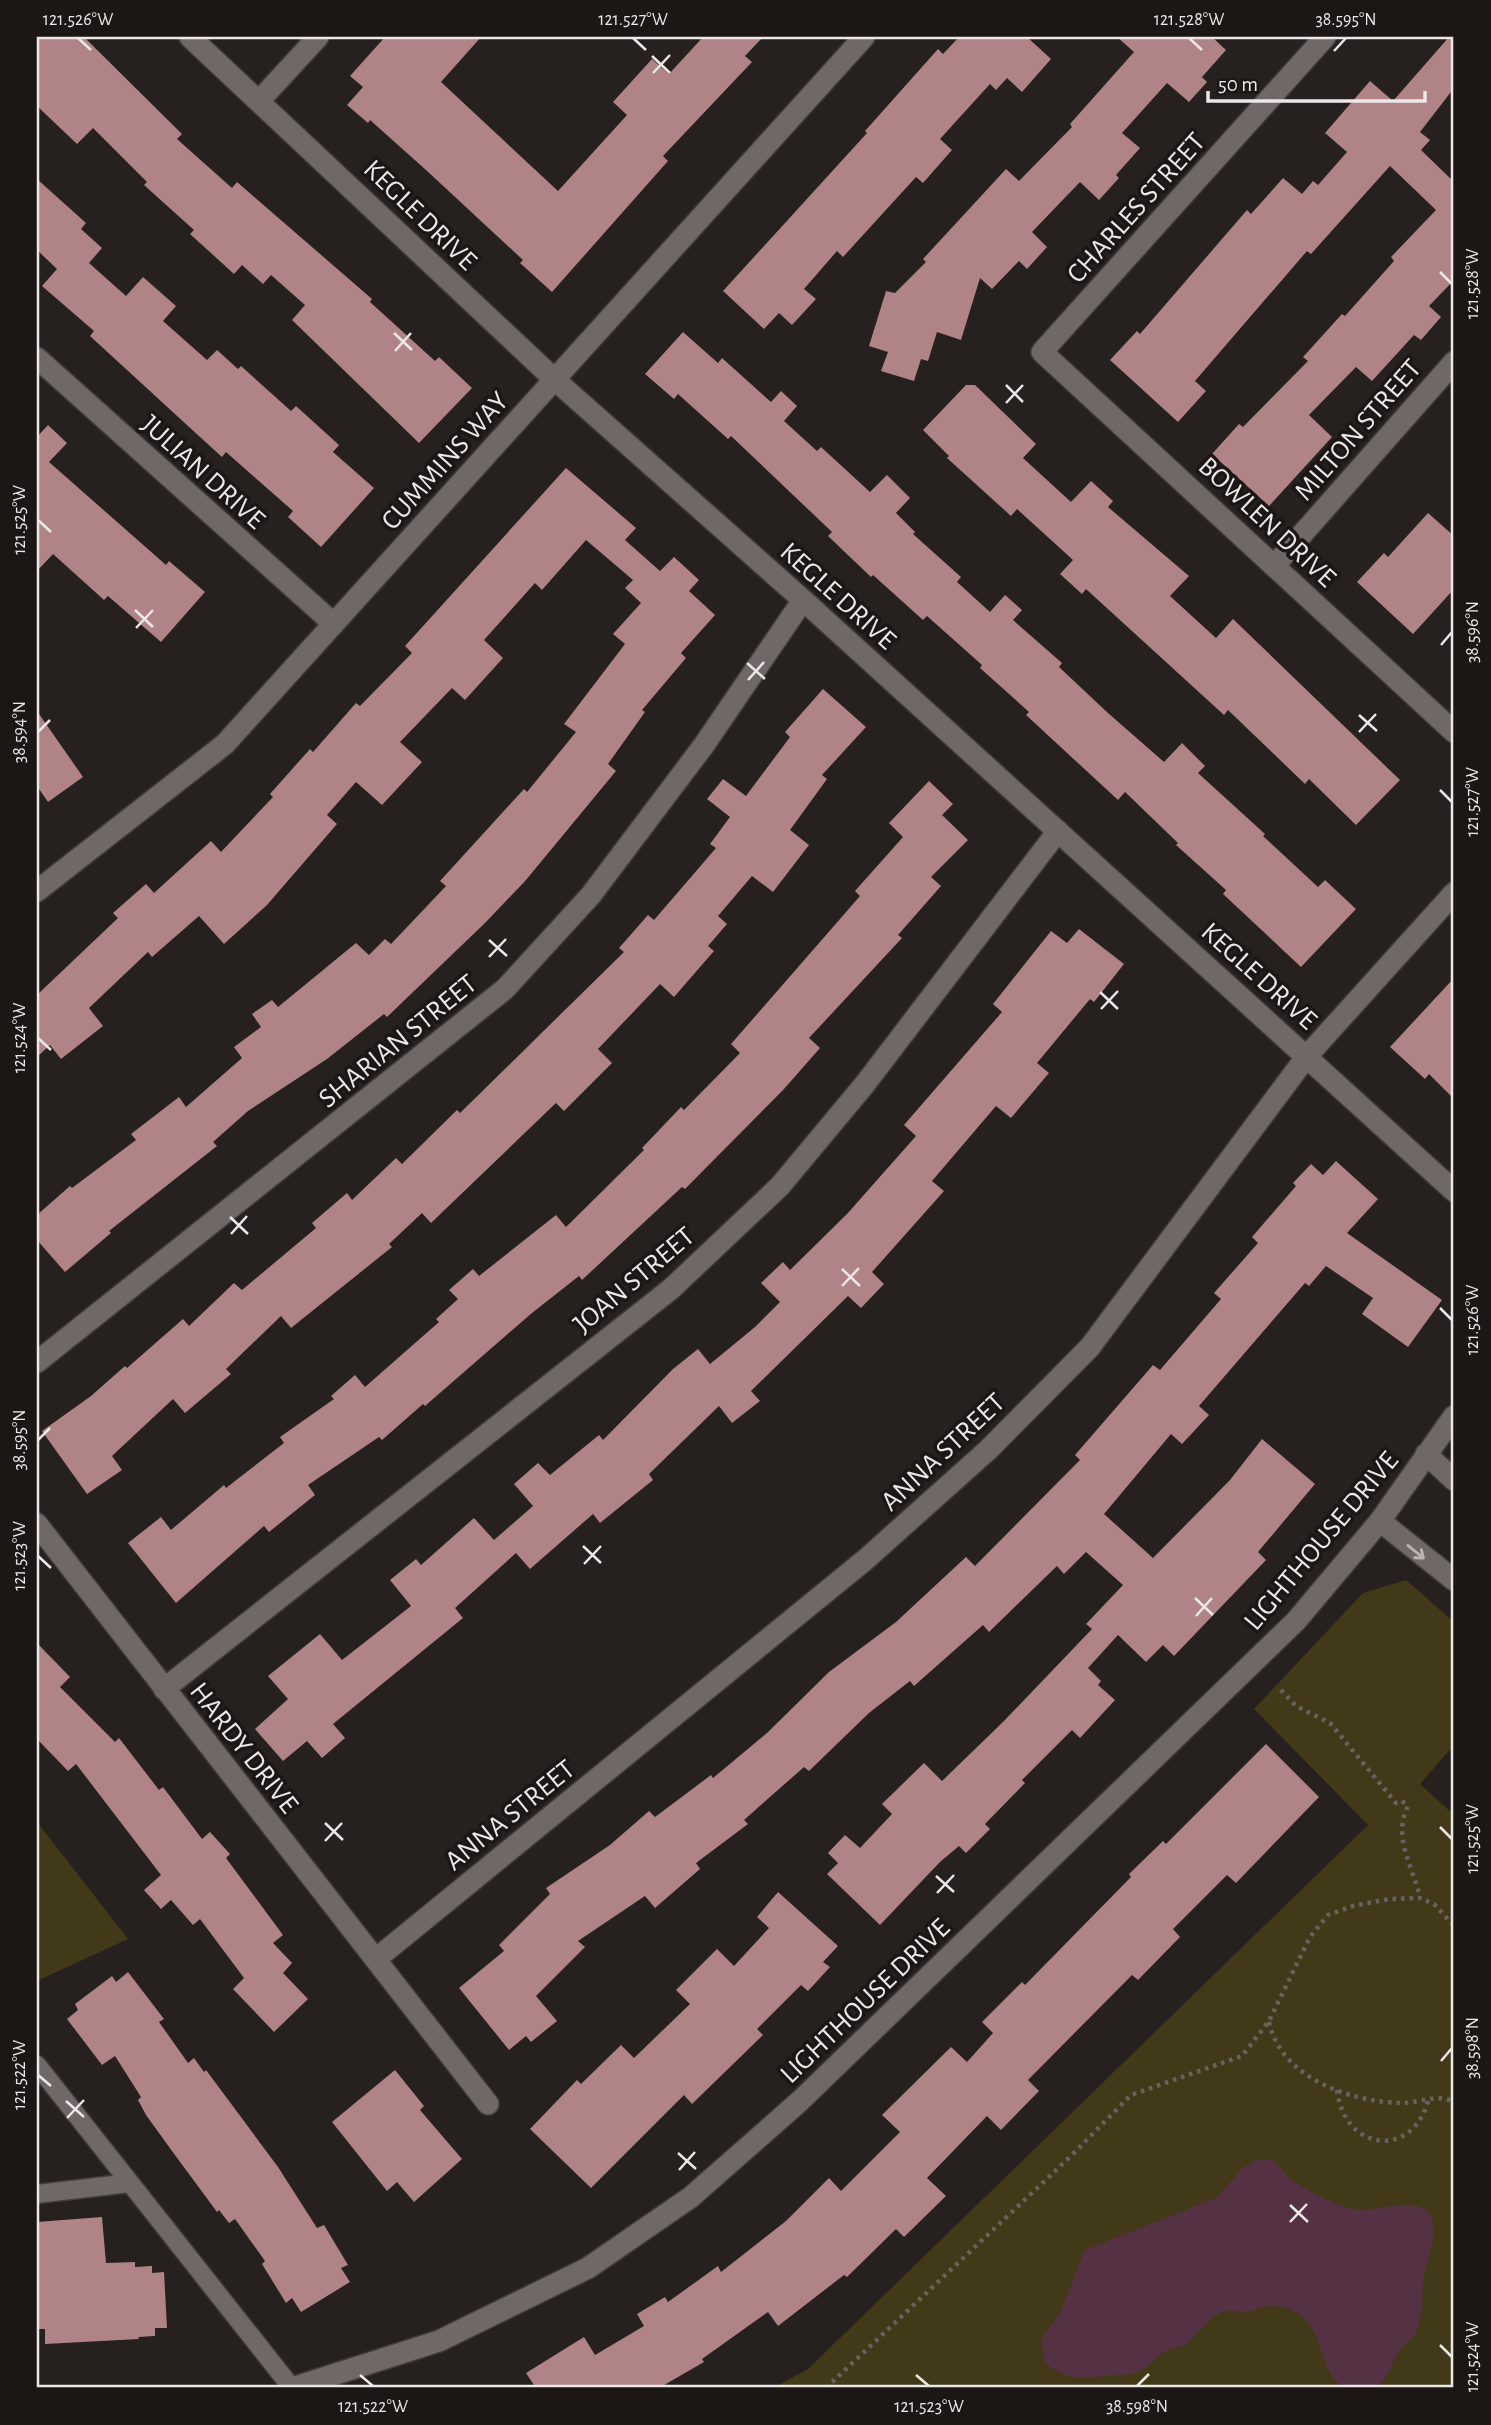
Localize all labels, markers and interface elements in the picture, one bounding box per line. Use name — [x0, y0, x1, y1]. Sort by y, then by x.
text: 121.526°W — [43, 11, 113, 29]
text: 121.527°W — [598, 11, 668, 29]
text: 121.528°W — [1154, 11, 1224, 29]
text: 38.595°N — [1315, 11, 1377, 29]
scale bar — [1208, 60, 1424, 104]
text: 50 m — [1218, 74, 1258, 95]
street label: CHARLES STREET — [1062, 128, 1211, 289]
street label: KEGLE DRIVE — [358, 155, 481, 276]
text: 121.528°W — [1464, 249, 1482, 319]
street label: MILTON STREET — [1290, 354, 1427, 506]
street label: CUMMINS WAY — [377, 387, 514, 536]
street label: JULIAN DRIVE — [136, 410, 270, 535]
street label: BOWLEN DRIVE — [1193, 452, 1341, 593]
text: 121.525°W — [11, 485, 29, 555]
street label: KEGLE DRIVE — [774, 538, 901, 655]
text: 38.596°N — [1464, 601, 1482, 663]
text: 38.594°N — [11, 701, 29, 763]
text: 121.527°W — [1464, 767, 1482, 837]
street label: KEGLE DRIVE — [1195, 918, 1322, 1035]
street label: SHARIAN STREET — [314, 969, 483, 1114]
text: 121.524°W — [11, 1003, 29, 1073]
street label: JOAN STREET — [568, 1222, 700, 1339]
text: 121.526°W — [1464, 1285, 1482, 1355]
street label: ANNA STREET — [876, 1388, 1011, 1517]
text: 38.595°N — [11, 1409, 29, 1471]
street label: LIGHTHOUSE DRIVE — [1239, 1447, 1404, 1636]
text: 121.523°W — [11, 1521, 29, 1591]
one-way arrow — [1407, 1544, 1425, 1559]
street label: HARDY DRIVE — [184, 1678, 303, 1819]
street label: ANNA STREET — [440, 1755, 581, 1876]
text: 121.525°W — [1464, 1804, 1482, 1874]
street label: LIGHTHOUSE DRIVE — [775, 1914, 955, 2089]
text: 38.598°N — [1464, 2017, 1482, 2079]
text: 121.522°W — [11, 2040, 29, 2110]
text: 121.524°W — [1464, 2322, 1482, 2392]
text: 121.522°W — [338, 2398, 408, 2416]
text: 121.523°W — [894, 2398, 964, 2416]
text: 38.598°N — [1106, 2398, 1168, 2416]

